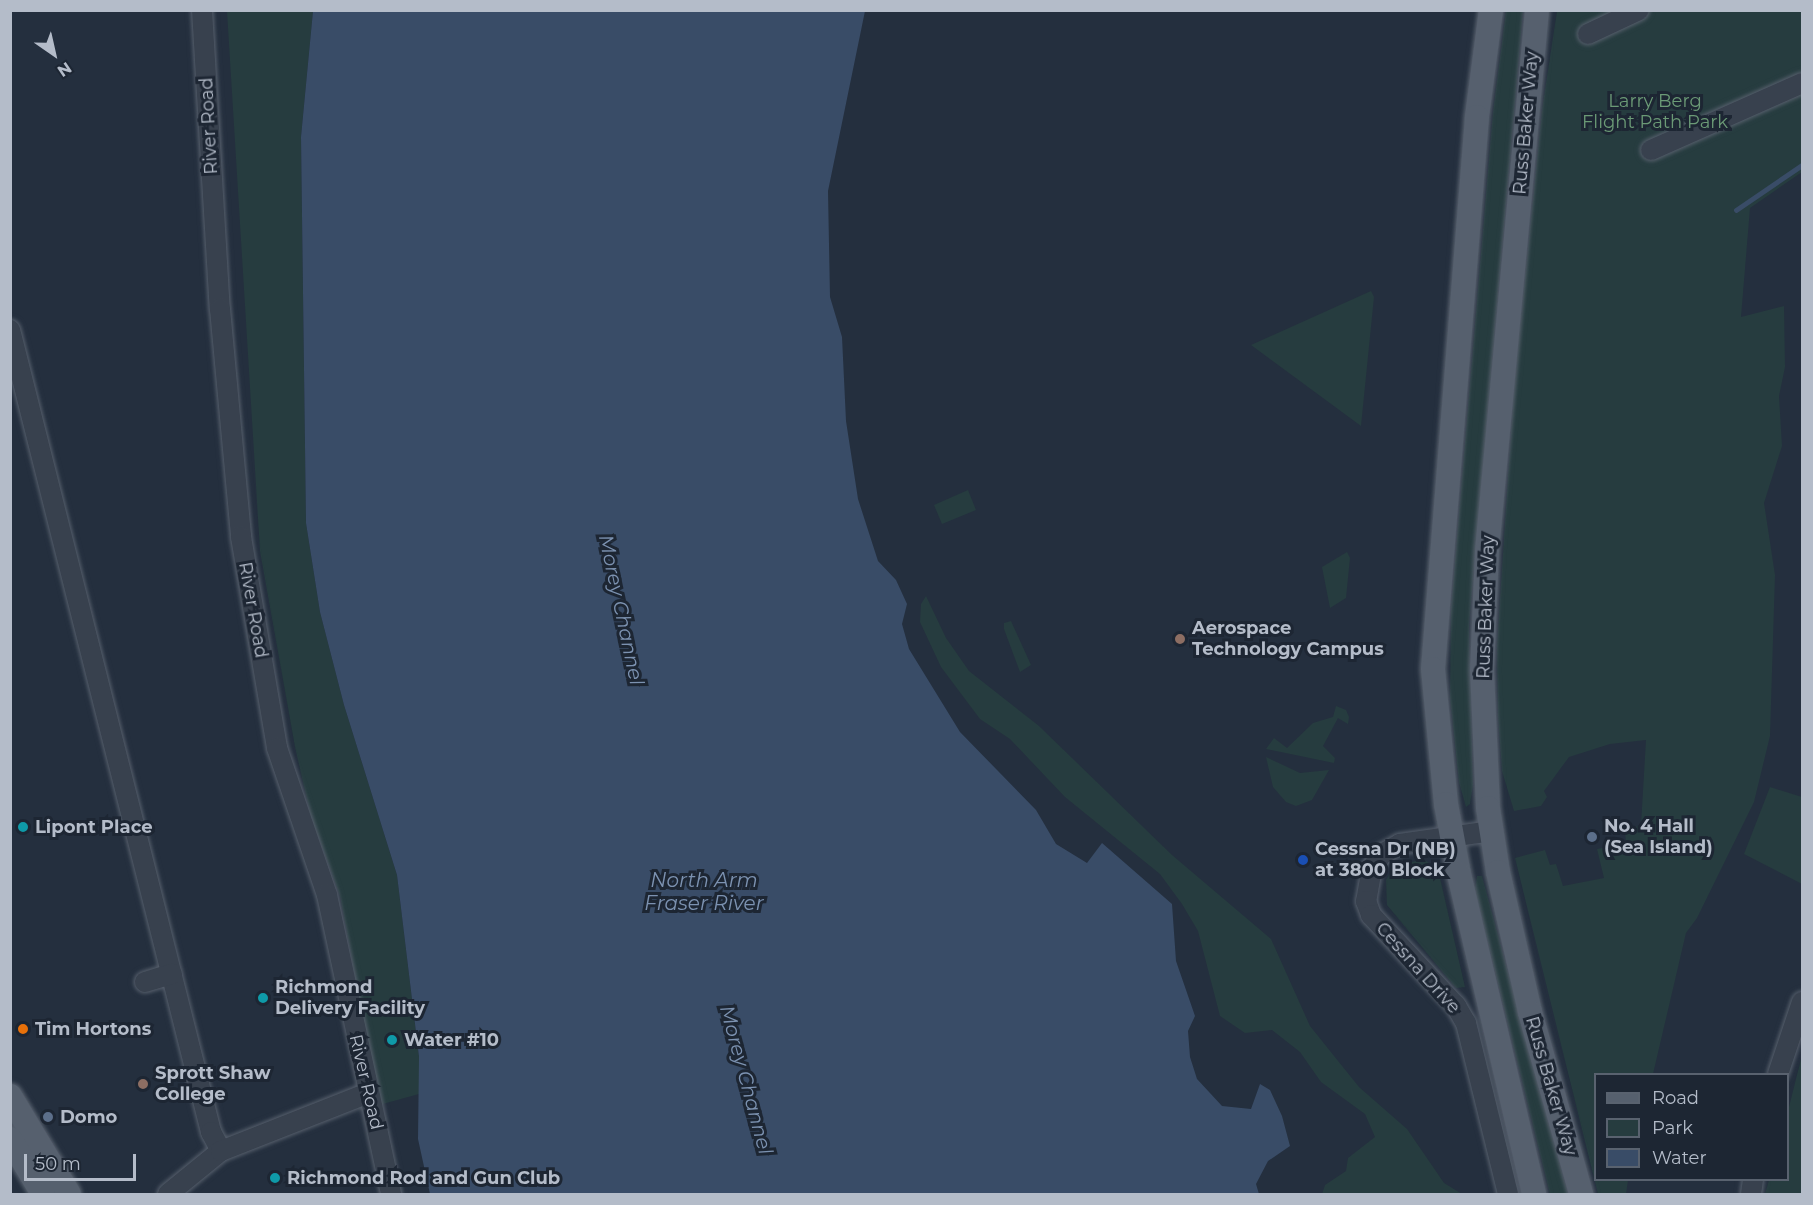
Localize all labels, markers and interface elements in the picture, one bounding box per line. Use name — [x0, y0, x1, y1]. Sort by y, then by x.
north arrow — [24, 24, 84, 84]
street label: Russ Baker Way — [1509, 50, 1543, 196]
text: N — [54, 58, 75, 81]
street label: River Road — [196, 77, 222, 175]
park label: Larry Berg Flight Path Park — [1582, 91, 1728, 134]
water label: Morey Channel — [593, 532, 649, 688]
street label: Russ Baker Way — [1473, 535, 1499, 679]
street label: River Road — [234, 560, 272, 660]
place label: Aerospace Technology Campus — [1192, 618, 1384, 660]
marker: Aerospace Technology Campus — [1173, 632, 1187, 646]
place label: Lipont Place — [35, 816, 153, 838]
place label: No. 4 Hall (Sea Island) — [1604, 816, 1713, 858]
marker: Lipont Place — [16, 820, 30, 834]
marker: No. 4 Hall (Sea Island) — [1585, 830, 1599, 844]
place label: Cessna Dr (NB) at 3800 Block — [1315, 839, 1456, 882]
marker: Cessna Dr (NB) at 3800 Block — [1296, 853, 1310, 867]
water label: North Arm Fraser River — [644, 869, 764, 916]
street label: Cessna Drive — [1371, 918, 1465, 1018]
place label: Richmond Delivery Facility — [275, 977, 425, 1020]
marker: Richmond Delivery Facility — [256, 991, 270, 1005]
water label: Morey Channel — [715, 1003, 777, 1157]
street label: Russ Baker Way — [1521, 1014, 1581, 1158]
place label: Tim Hortons — [35, 1018, 151, 1040]
marker: Tim Hortons — [16, 1022, 30, 1036]
place label: Water #10 — [404, 1029, 499, 1051]
street label: River Road — [345, 1032, 387, 1132]
marker: Water #10 — [385, 1033, 399, 1047]
place label: Sprott Shaw College — [155, 1063, 271, 1106]
legend — [1594, 1073, 1789, 1181]
marker: Sprott Shaw College — [136, 1077, 150, 1091]
text: Road — [1652, 1087, 1699, 1109]
place label: Domo — [60, 1106, 117, 1128]
marker: Domo — [41, 1110, 55, 1124]
text: Park — [1652, 1117, 1693, 1139]
scale bar — [27, 1142, 140, 1180]
text: Water — [1652, 1147, 1707, 1169]
text: 50 m — [35, 1153, 81, 1175]
place label: Richmond Rod and Gun Club — [287, 1167, 560, 1189]
marker: Richmond Rod and Gun Club — [268, 1171, 282, 1185]

